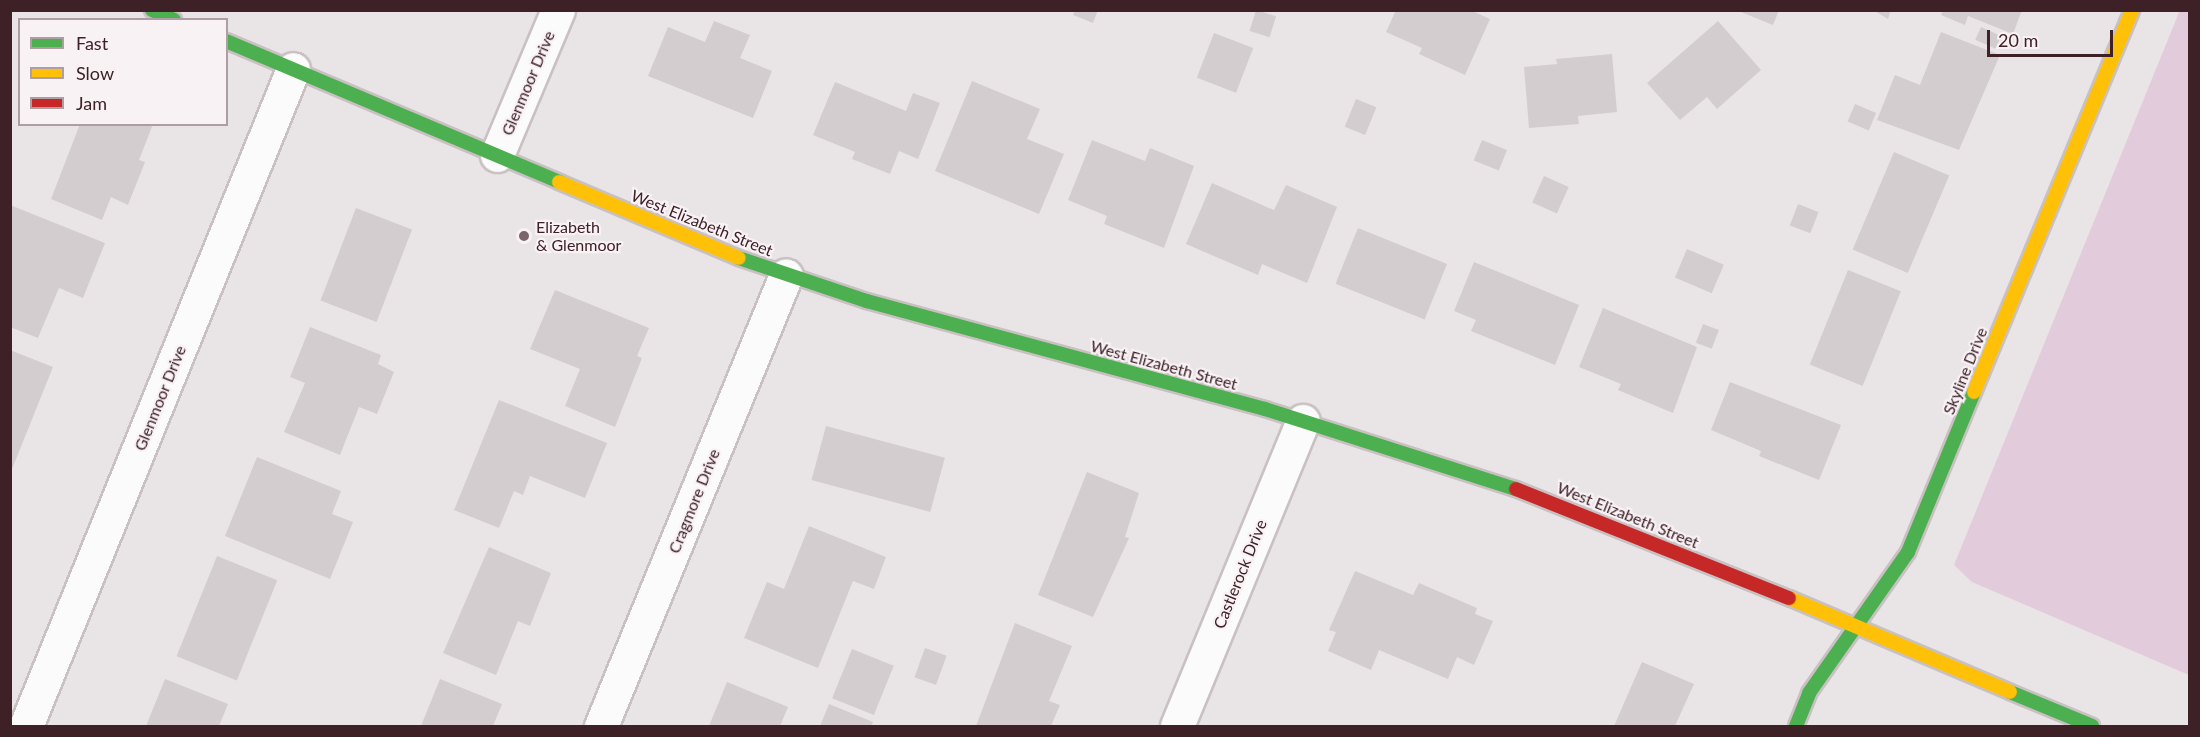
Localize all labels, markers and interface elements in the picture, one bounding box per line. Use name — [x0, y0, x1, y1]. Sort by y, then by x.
legend — [18, 18, 228, 126]
scale bar — [1990, 18, 2116, 56]
street label: Glenmoor Drive — [497, 28, 559, 138]
text: 20 m — [1998, 29, 2038, 51]
text: Fast — [76, 32, 108, 54]
text: Slow — [76, 62, 114, 84]
text: Jam — [76, 92, 107, 114]
street label: West Elizabeth Street — [628, 186, 776, 260]
place label: Elizabeth & Glenmoor — [536, 217, 621, 255]
marker: Elizabeth & Glenmoor — [517, 229, 531, 243]
street label: Skyline Drive — [1939, 325, 1991, 417]
street label: West Elizabeth Street — [1089, 336, 1239, 394]
street label: Glenmoor Drive — [130, 342, 190, 454]
street label: Cragmore Drive — [664, 446, 724, 556]
street label: West Elizabeth Street — [1554, 478, 1702, 552]
street label: Castlerock Drive — [1209, 517, 1271, 631]

